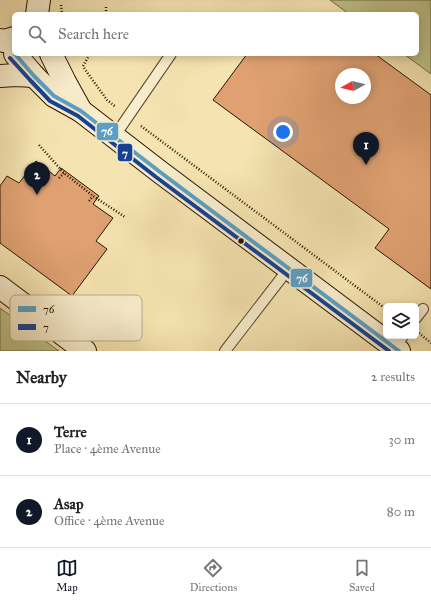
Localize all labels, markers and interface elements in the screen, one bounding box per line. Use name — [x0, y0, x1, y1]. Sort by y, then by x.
search box — [12, 12, 419, 56]
icon: search — [26, 23, 48, 45]
text: Search here — [58, 25, 129, 43]
north arrow — [335, 68, 371, 104]
line badge: 76 — [96, 122, 119, 141]
your location — [273, 122, 293, 142]
text: 76 — [101, 125, 114, 138]
pin: 1 — [353, 132, 379, 165]
line badge: 7 — [117, 143, 133, 162]
text: 7 — [122, 147, 128, 160]
pin: 2 — [24, 162, 50, 195]
unlabelled marker — [236, 236, 246, 246]
line badge: 76 — [290, 268, 313, 288]
text: 76 — [296, 272, 309, 285]
legend — [10, 295, 142, 341]
text: 76 — [43, 303, 55, 316]
map controls — [383, 303, 419, 339]
button: layers — [383, 303, 419, 339]
text: 7 — [43, 321, 49, 334]
text: Nearby — [16, 367, 67, 388]
text: 2 results — [371, 369, 415, 385]
text: Terre — [54, 423, 87, 441]
text: 1 — [26, 432, 32, 448]
text: 30 m — [389, 432, 415, 448]
text: Place · 4ème Avenue — [54, 441, 161, 457]
text: Asap — [54, 495, 83, 513]
text: 2 — [26, 504, 32, 520]
text: 80 m — [387, 504, 415, 520]
text: Office · 4ème Avenue — [54, 513, 164, 529]
tab: Map — [56, 557, 78, 594]
tab: Directions — [190, 557, 237, 594]
tab: Saved — [349, 557, 375, 594]

